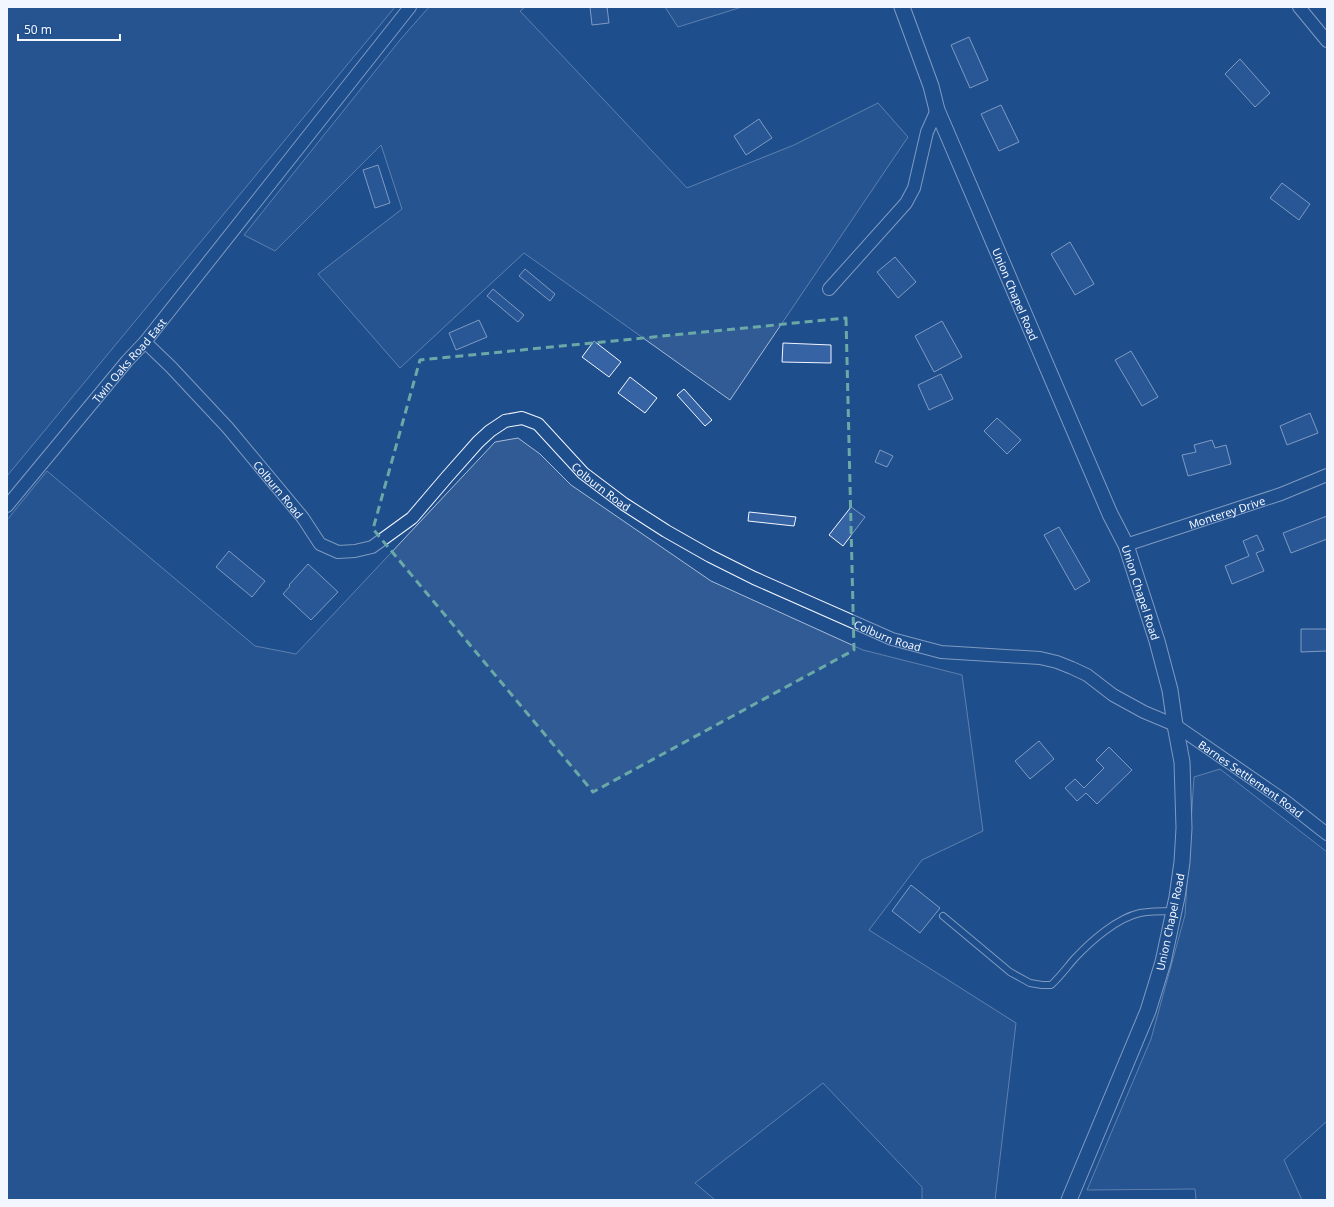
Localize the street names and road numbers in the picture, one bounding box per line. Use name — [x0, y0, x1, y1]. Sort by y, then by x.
street label: Union Chapel Road — [989, 245, 1042, 342]
street label: Twin Oaks Road East — [88, 315, 169, 406]
street label: Colburn Road — [250, 457, 307, 521]
street label: Colburn Road — [569, 459, 634, 514]
street label: Monterey Drive — [1186, 492, 1267, 531]
street label: Union Chapel Road — [1119, 543, 1164, 642]
street label: Colburn Road — [852, 616, 923, 654]
street label: Barnes Settlement Road — [1196, 736, 1307, 820]
street label: Union Chapel Road — [1152, 872, 1188, 972]

